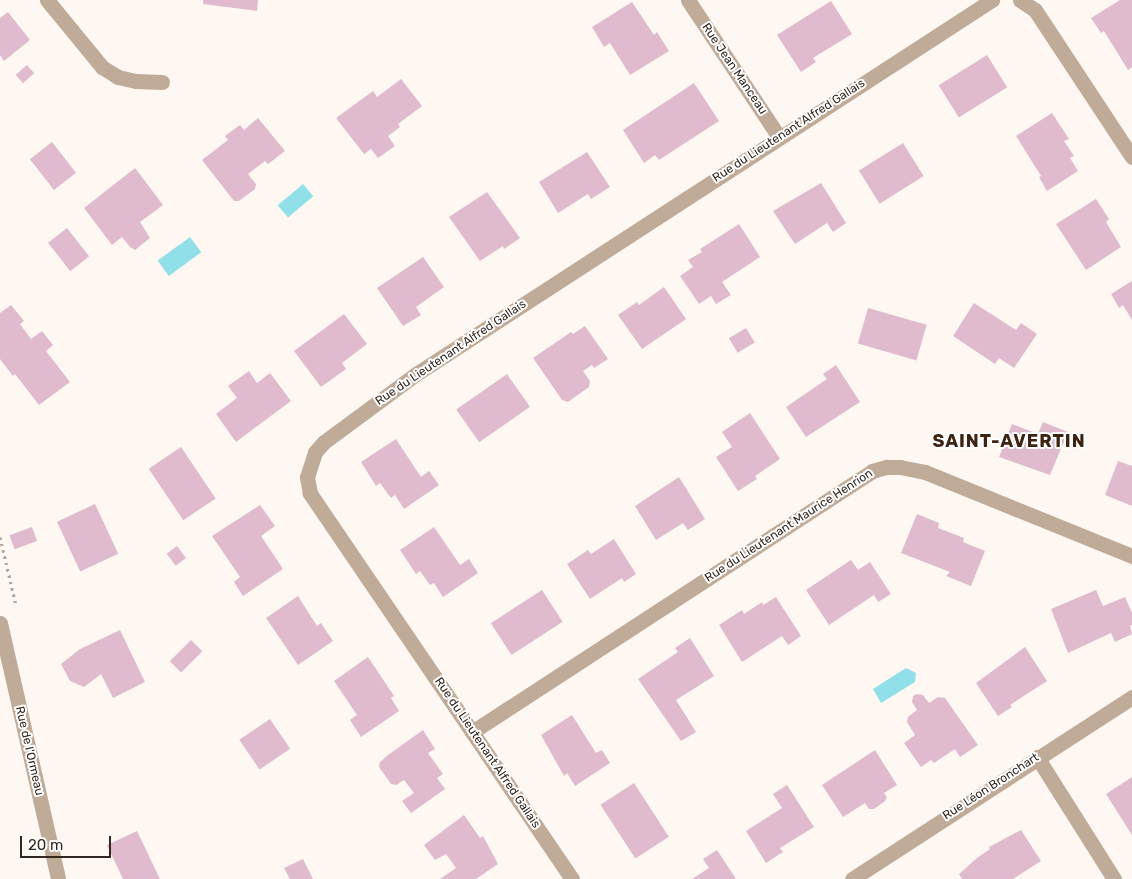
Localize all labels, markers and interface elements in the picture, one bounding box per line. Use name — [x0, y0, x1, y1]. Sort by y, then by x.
street label: Rue Jean Manceau — [698, 21, 770, 117]
street label: Rue du Lieutenant Alfred Gallais — [710, 76, 868, 186]
street label: Rue du Lieutenant Alfred Gallais — [373, 297, 529, 409]
district label: SAINT-AVERTIN — [931, 430, 1087, 452]
street label: Rue du Lieutenant Maurice Henrion — [702, 466, 876, 586]
street label: Rue du Lieutenant Alfred Gallais — [431, 675, 543, 831]
street label: Rue de l'Ormeau — [12, 705, 46, 797]
street label: Rue Léon Bronchart — [940, 751, 1042, 823]
scale bar — [22, 826, 114, 858]
text: 20 m — [28, 836, 63, 854]

